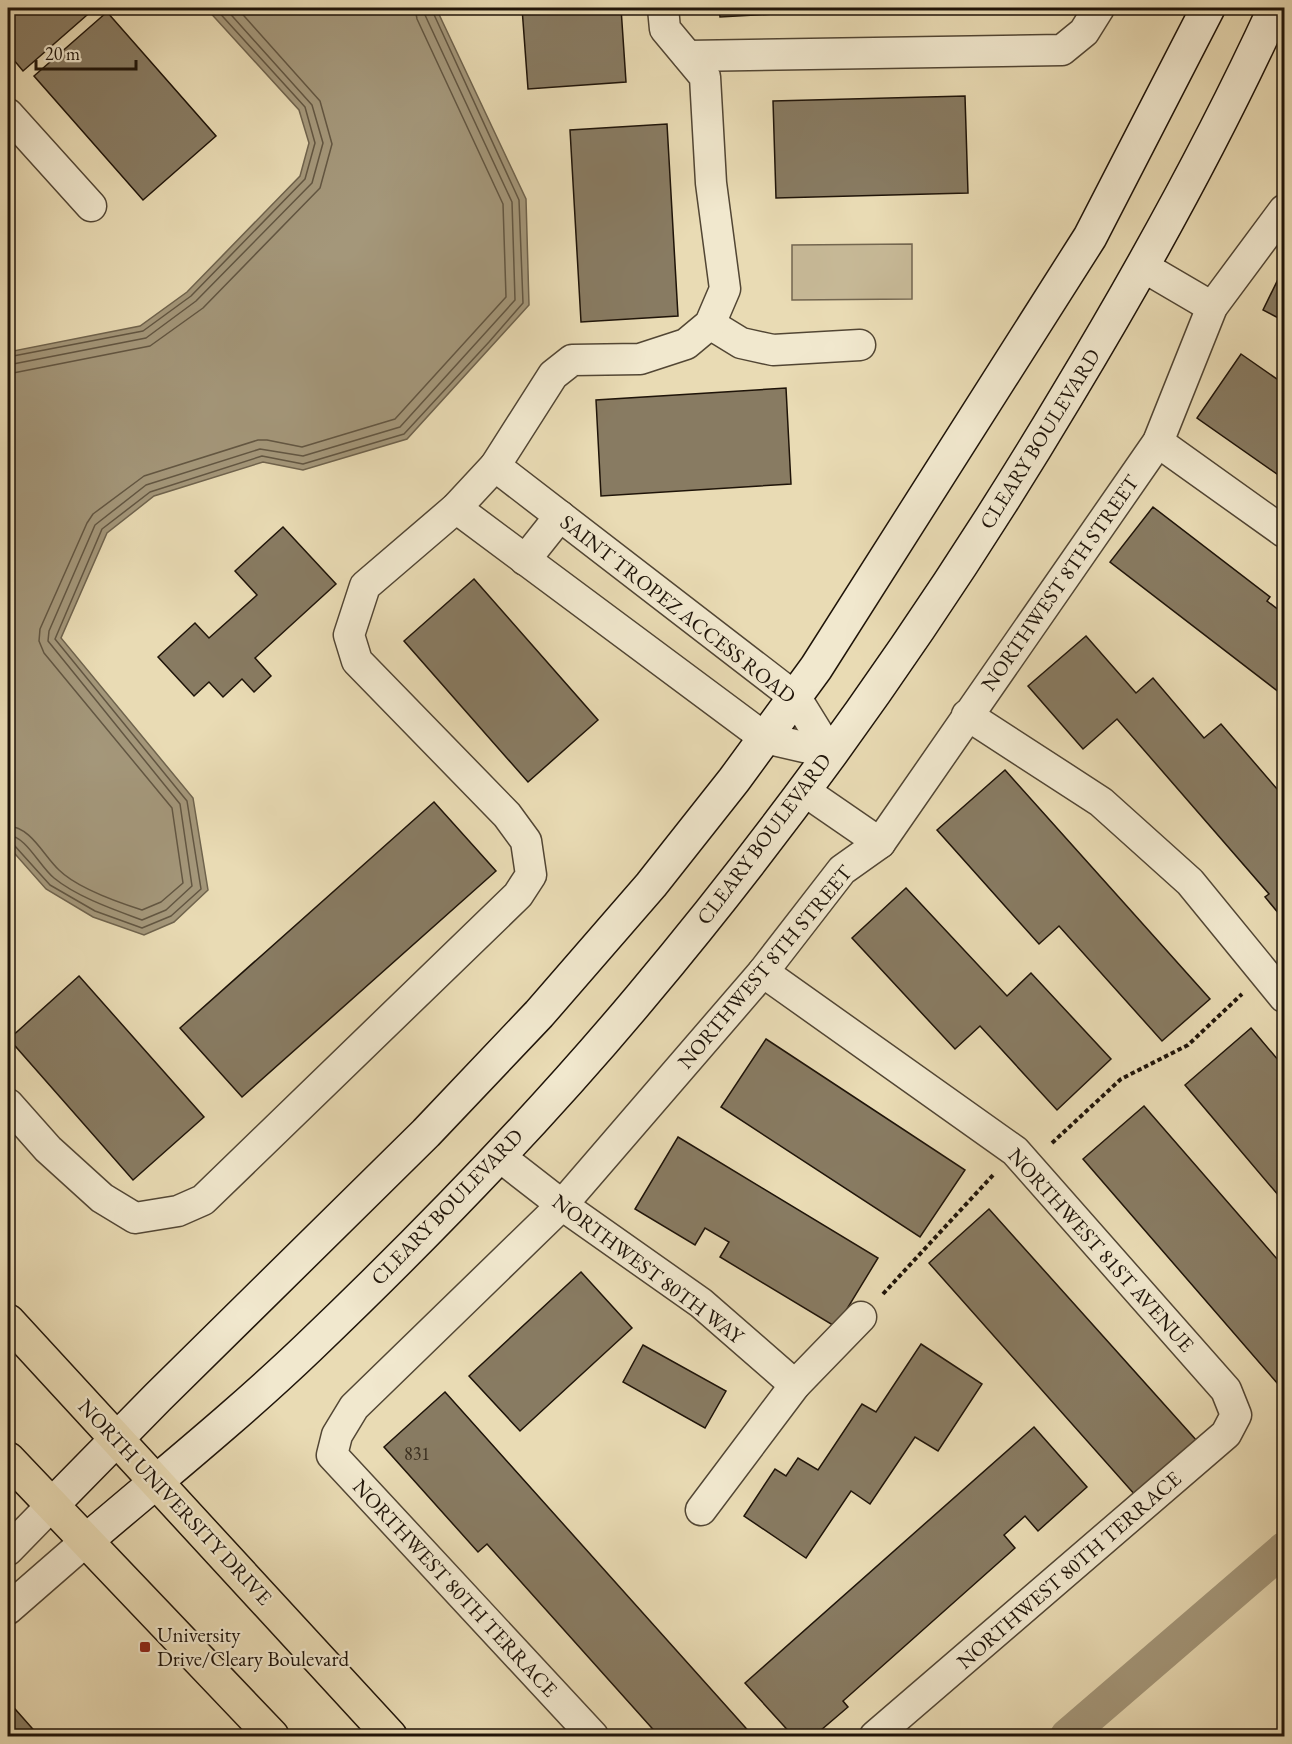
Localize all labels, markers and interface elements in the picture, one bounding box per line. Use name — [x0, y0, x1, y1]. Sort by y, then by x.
scale bar — [36, 33, 136, 71]
text: 20 m — [45, 42, 80, 65]
street label: CLEARY BOULEVARD — [973, 343, 1106, 534]
street label: NORTHWEST 8TH STREET — [975, 469, 1145, 696]
street label: SAINT TROPEZ ACCESS ROAD — [555, 508, 802, 709]
street label: CLEARY BOULEVARD — [690, 747, 837, 930]
street label: NORTHWEST 8TH STREET — [671, 859, 858, 1074]
street label: CLEARY BOULEVARD — [365, 1122, 529, 1291]
street label: NORTHWEST 81ST AVENUE — [1003, 1142, 1200, 1357]
street label: NORTHWEST 80TH WAY — [547, 1188, 751, 1351]
street label: NORTH UNIVERSITY DRIVE — [73, 1393, 278, 1611]
house number: 831 — [404, 1442, 430, 1465]
street label: NORTHWEST 80TH TERRACE — [951, 1465, 1187, 1674]
street label: NORTHWEST 80TH TERRACE — [347, 1473, 564, 1702]
place label: University Drive/Cleary Boulevard — [157, 1621, 349, 1672]
marker: University Drive/Cleary Boulevard — [138, 1640, 152, 1654]

